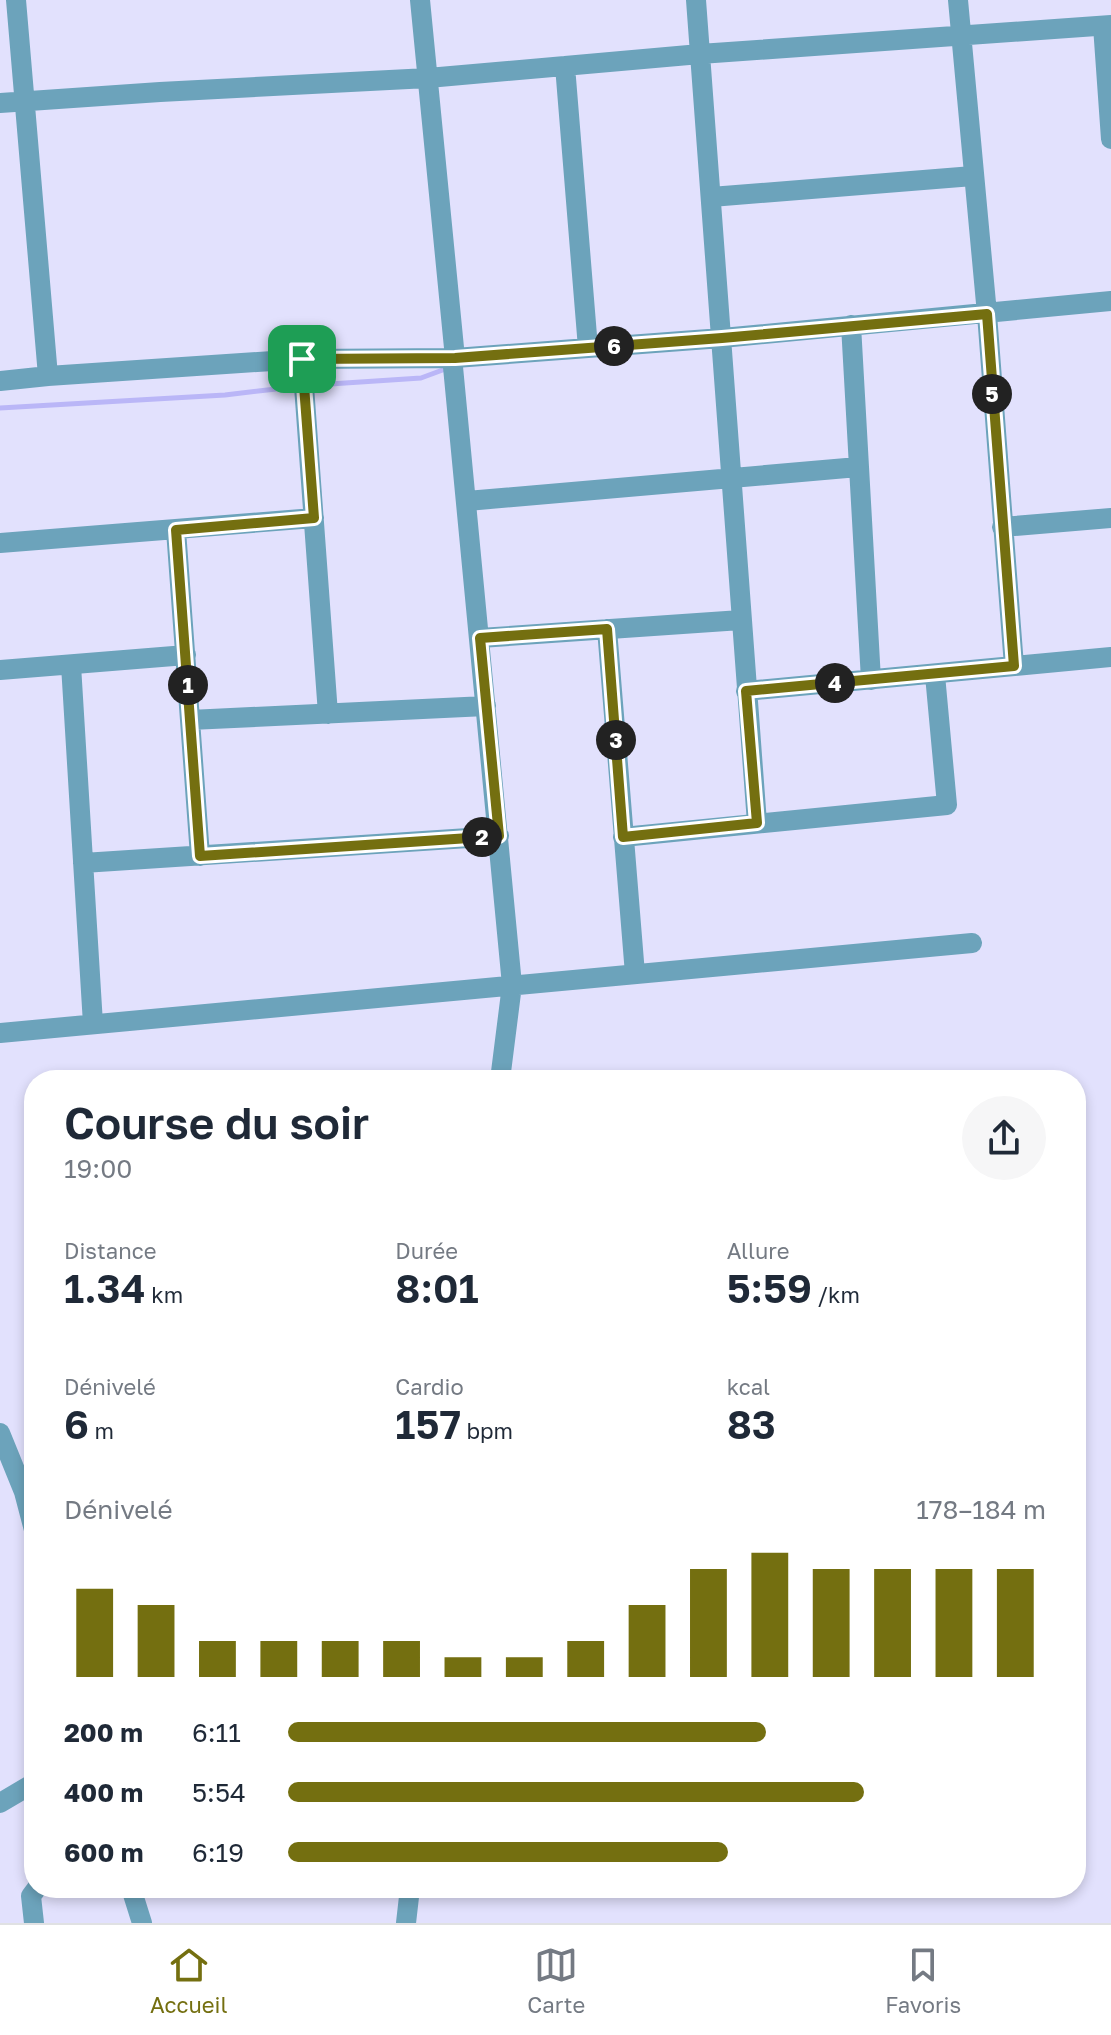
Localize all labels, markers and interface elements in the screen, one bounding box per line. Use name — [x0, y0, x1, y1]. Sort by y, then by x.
pin — [268, 325, 336, 393]
pin: 6 — [594, 326, 634, 366]
text: 6 — [607, 332, 621, 359]
icon: arrive — [280, 337, 324, 381]
pin: 5 — [972, 374, 1012, 414]
text: 5 — [985, 380, 999, 407]
pin: 4 — [815, 663, 855, 703]
pin: 1 — [168, 665, 208, 705]
text: 4 — [828, 669, 842, 696]
text: 1 — [182, 671, 194, 698]
pin: 3 — [596, 720, 636, 760]
text: 3 — [609, 726, 623, 753]
pin: 2 — [462, 817, 502, 857]
text: 2 — [475, 823, 489, 850]
text: Course du soir — [64, 1096, 369, 1149]
button: share — [962, 1096, 1046, 1180]
text: 19:00 — [64, 1153, 132, 1184]
text: Distance — [64, 1237, 156, 1264]
text: Durée — [395, 1237, 458, 1264]
text: Allure — [727, 1237, 789, 1264]
text: 1.34 — [64, 1264, 146, 1312]
text: 8:01 — [395, 1264, 479, 1312]
text: 5:59 — [727, 1264, 812, 1312]
text: km — [146, 1281, 183, 1308]
text: /km — [812, 1281, 860, 1308]
text: Dénivelé — [64, 1373, 156, 1400]
text: Cardio — [395, 1373, 464, 1400]
text: kcal — [727, 1373, 770, 1400]
text: 6 — [64, 1400, 89, 1448]
text: 157 — [395, 1400, 461, 1448]
text: 83 — [727, 1400, 776, 1448]
text: m — [89, 1417, 114, 1444]
text: bpm — [461, 1417, 513, 1444]
text: Dénivelé — [64, 1494, 173, 1525]
text: 178–184 m — [916, 1494, 1046, 1525]
text: 200 m — [64, 1717, 143, 1748]
text: 6:11 — [192, 1717, 241, 1748]
text: 400 m — [64, 1777, 143, 1808]
text: 5:54 — [192, 1777, 246, 1808]
text: 600 m — [64, 1837, 144, 1868]
text: 6:19 — [192, 1837, 244, 1868]
tab: Accueil — [150, 1943, 227, 2018]
tab: Carte — [527, 1943, 585, 2018]
tab: Favoris — [885, 1943, 961, 2018]

